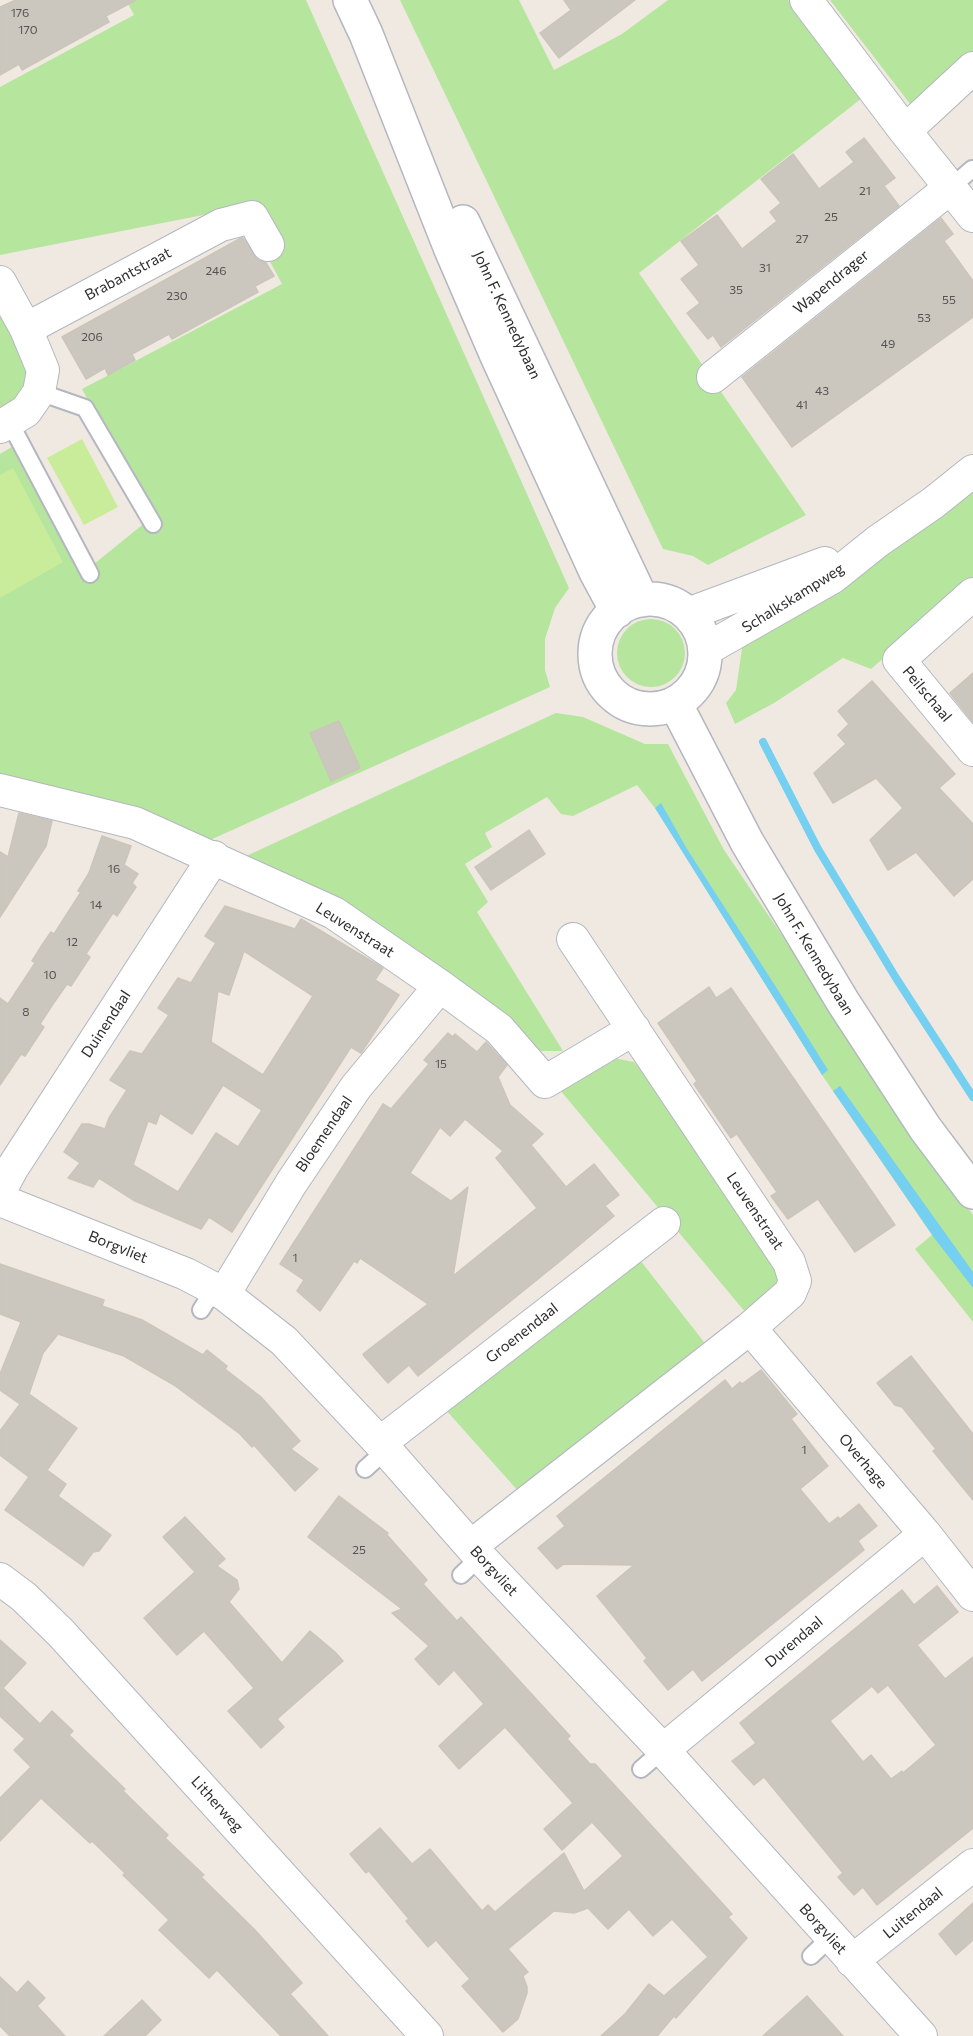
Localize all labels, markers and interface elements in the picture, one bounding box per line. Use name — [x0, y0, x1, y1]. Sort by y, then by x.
house number: 176 — [11, 6, 29, 20]
house number: 170 — [18, 23, 38, 37]
house number: 21 — [859, 184, 871, 198]
house number: 25 — [824, 210, 838, 224]
house number: 27 — [796, 232, 808, 246]
street label: Brabantstraat — [82, 244, 174, 304]
street label: Wapendrager — [790, 246, 872, 318]
street label: John F. Kennedybaan — [469, 248, 545, 382]
house number: 31 — [759, 261, 771, 275]
house number: 246 — [206, 264, 226, 278]
house number: 35 — [729, 283, 743, 297]
house number: 230 — [166, 289, 188, 303]
house number: 55 — [942, 293, 956, 307]
house number: 53 — [917, 311, 931, 325]
house number: 206 — [81, 330, 103, 344]
house number: 49 — [881, 337, 895, 351]
house number: 43 — [815, 384, 829, 398]
house number: 41 — [796, 398, 808, 412]
street label: Schalkskampweg — [739, 559, 847, 637]
street label: Peilschaal — [899, 663, 955, 725]
house number: 16 — [108, 862, 120, 876]
street label: John F. Kennedybaan — [770, 890, 858, 1018]
house number: 14 — [90, 898, 102, 912]
street label: Leuvenstraat — [312, 899, 398, 961]
house number: 12 — [66, 935, 78, 949]
house number: 10 — [44, 968, 56, 982]
street label: Duinendaal — [78, 987, 134, 1061]
house number: 8 — [22, 1005, 30, 1019]
house number: 15 — [435, 1057, 447, 1071]
street label: Bloemendaal — [292, 1092, 356, 1176]
street label: Leuvenstraat — [723, 1169, 787, 1253]
street label: Borgvliet — [86, 1227, 150, 1267]
house number: 1 — [292, 1251, 298, 1265]
street label: Groenendaal — [482, 1299, 562, 1367]
street label: Overhage — [835, 1430, 891, 1492]
house number: 1 — [801, 1443, 807, 1457]
street label: Borgvliet — [466, 1542, 522, 1600]
house number: 25 — [352, 1543, 366, 1557]
street label: Durendaal — [761, 1613, 827, 1671]
street label: Litherweg — [187, 1772, 247, 1836]
street label: Luitendaal — [880, 1883, 946, 1943]
street label: Borgvliet — [796, 1900, 850, 1958]

